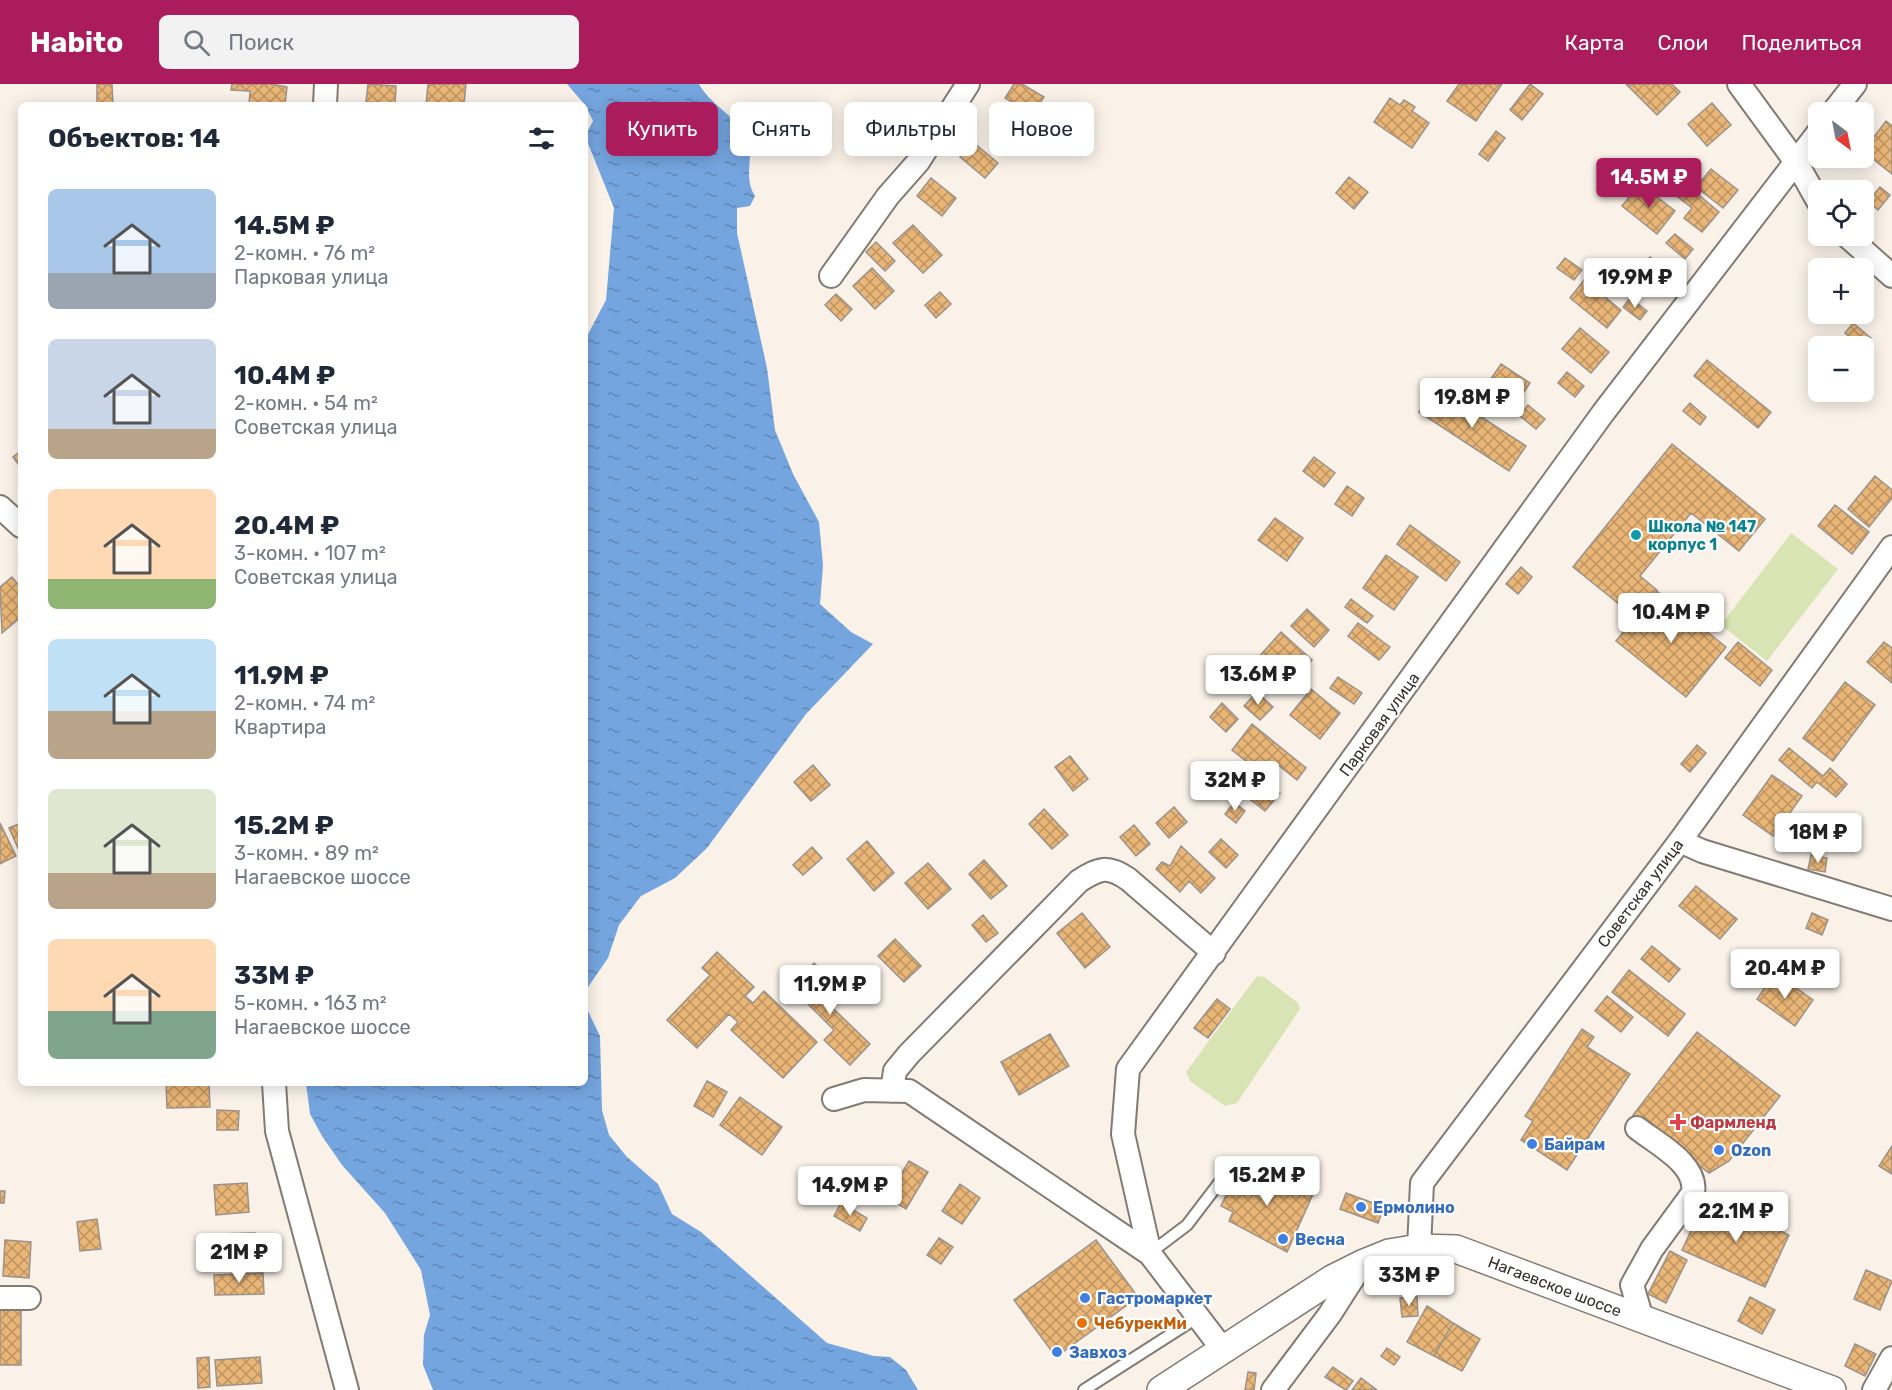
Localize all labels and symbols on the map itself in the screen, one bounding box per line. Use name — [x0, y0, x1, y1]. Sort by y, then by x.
north arrow — [1808, 102, 1874, 168]
pin: 14.5M ₽ — [1594, 158, 1704, 209]
pin: 19.9M ₽ — [1580, 258, 1690, 309]
pin: 19.8M ₽ — [1417, 378, 1527, 429]
place label: Школа № 147 корпус 1 — [1648, 517, 1756, 554]
marker: Школа № 147 корпус 1 — [1629, 528, 1643, 542]
pin: 10.4M ₽ — [1616, 593, 1726, 644]
pin: 13.6M ₽ — [1203, 655, 1313, 706]
street label: Парковая улица — [1335, 669, 1423, 780]
pin: 32M ₽ — [1193, 761, 1277, 812]
pin: 18M ₽ — [1776, 813, 1860, 864]
street label: Советская улица — [1593, 835, 1687, 951]
pin: 20.4M ₽ — [1730, 949, 1840, 1000]
pin: 11.9M ₽ — [775, 965, 885, 1016]
place label: Фармленд — [1690, 1113, 1777, 1132]
marker: Фармленд — [1671, 1115, 1685, 1129]
place label: Байрам — [1544, 1135, 1605, 1154]
marker: Байрам — [1525, 1137, 1539, 1151]
place label: Ozon — [1731, 1141, 1771, 1160]
marker: Ozon — [1712, 1143, 1726, 1157]
pin: 15.2M ₽ — [1212, 1156, 1322, 1207]
pin: 14.9M ₽ — [795, 1166, 905, 1217]
pin: 22.1M ₽ — [1681, 1192, 1791, 1243]
place label: Ермолино — [1373, 1198, 1455, 1217]
marker: Ермолино — [1354, 1200, 1368, 1214]
place label: Весна — [1295, 1230, 1345, 1249]
marker: Весна — [1276, 1232, 1290, 1246]
pin: 21M ₽ — [197, 1233, 281, 1284]
street label: Нагаевское шоссе — [1485, 1252, 1624, 1321]
pin: 33M ₽ — [1367, 1256, 1451, 1307]
place label: Гастромаркет — [1097, 1289, 1213, 1308]
marker: Гастромаркет — [1078, 1291, 1092, 1305]
place label: ЧебурекМи — [1094, 1314, 1187, 1333]
marker: ЧебурекМи — [1075, 1316, 1089, 1330]
place label: Завхоз — [1069, 1343, 1127, 1362]
marker: Завхоз — [1050, 1345, 1064, 1359]

